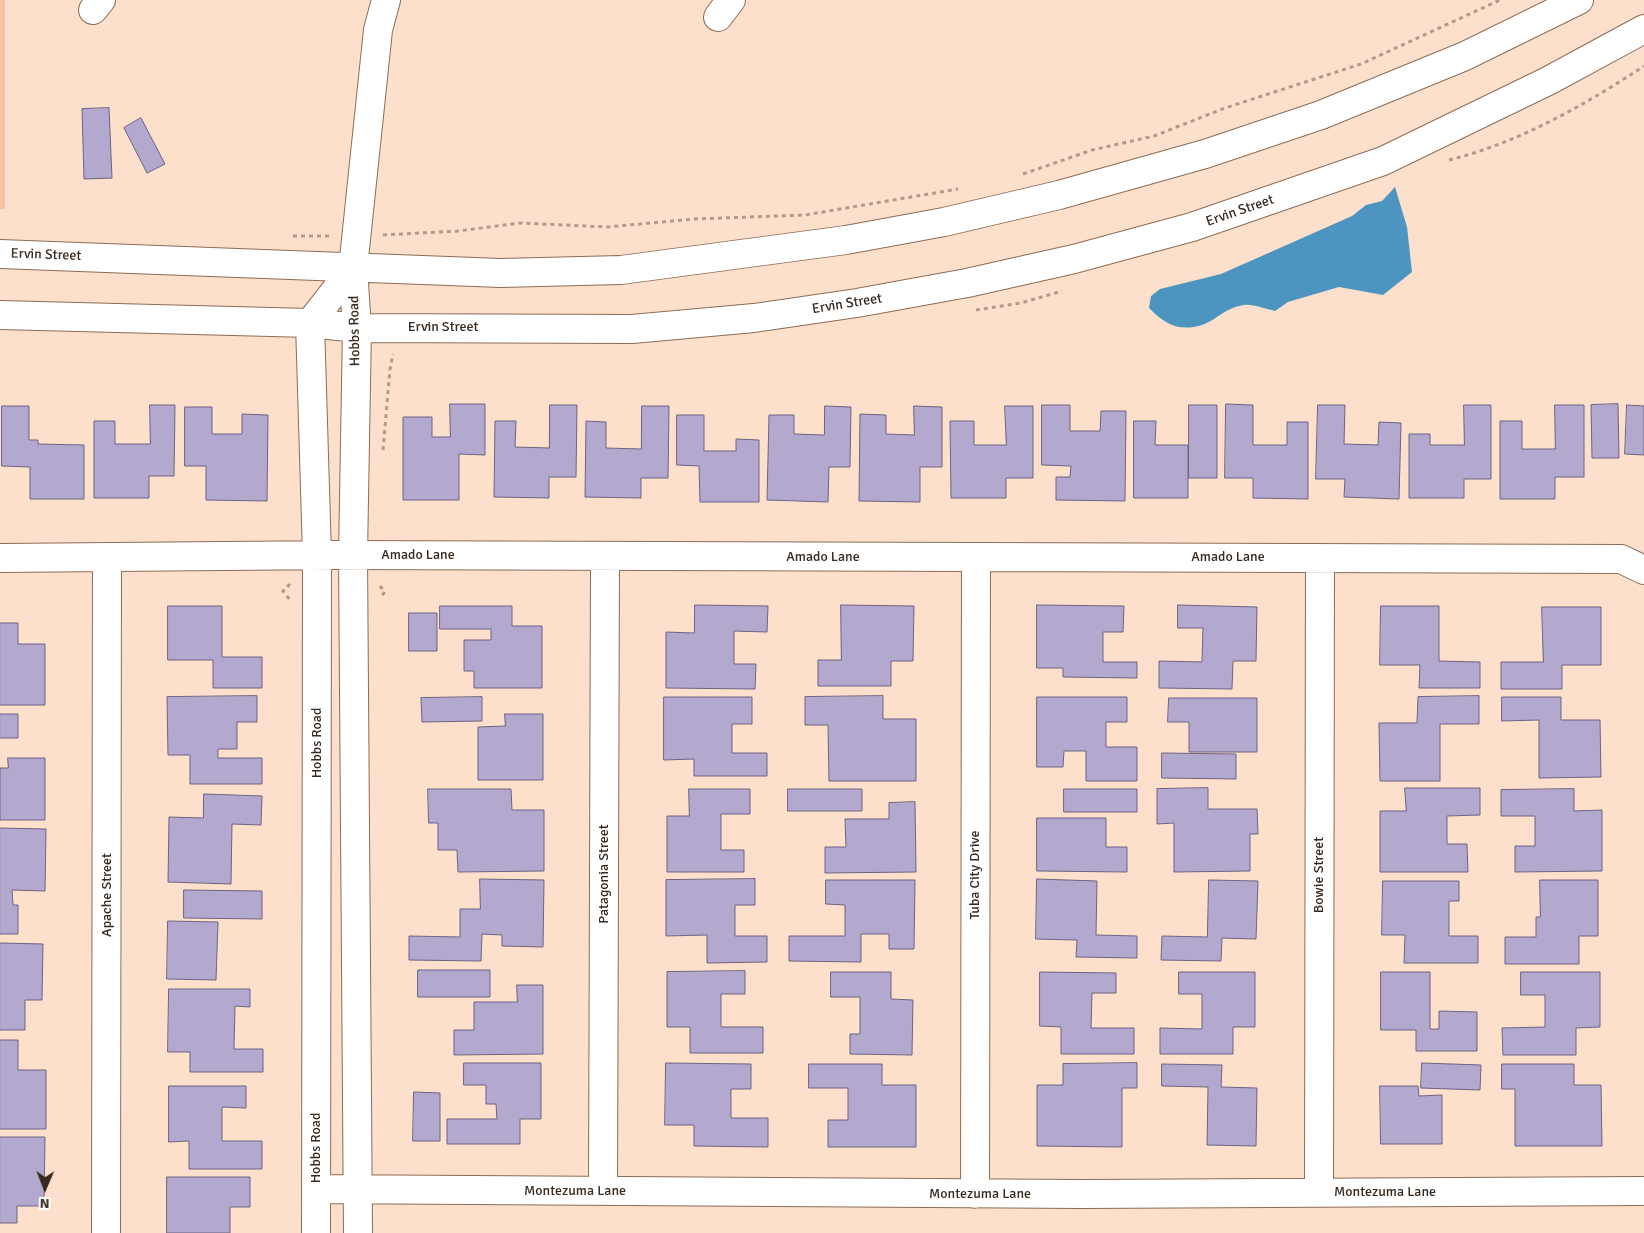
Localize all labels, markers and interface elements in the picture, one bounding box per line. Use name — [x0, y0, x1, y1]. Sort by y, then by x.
street label: Ervin Street — [1204, 192, 1276, 230]
street label: Ervin Street — [10, 245, 82, 265]
street label: Ervin Street — [811, 290, 883, 318]
street label: Hobbs Road — [346, 296, 364, 366]
street label: Ervin Street — [408, 319, 478, 335]
street label: Amado Lane — [381, 547, 455, 563]
street label: Amado Lane — [786, 549, 860, 565]
street label: Amado Lane — [1191, 549, 1265, 565]
street label: Hobbs Road — [309, 708, 325, 778]
street label: Patagonia Street — [596, 824, 612, 924]
street label: Tuba City Drive — [967, 830, 983, 920]
street label: Bowie Street — [1311, 837, 1327, 913]
street label: Apache Street — [99, 853, 115, 937]
street label: Hobbs Road — [308, 1113, 324, 1183]
north arrow — [20, 1163, 70, 1213]
street label: Montezuma Lane — [524, 1183, 626, 1199]
street label: Montezuma Lane — [1334, 1184, 1436, 1200]
street label: Montezuma Lane — [929, 1186, 1031, 1202]
text: N — [40, 1195, 50, 1212]

